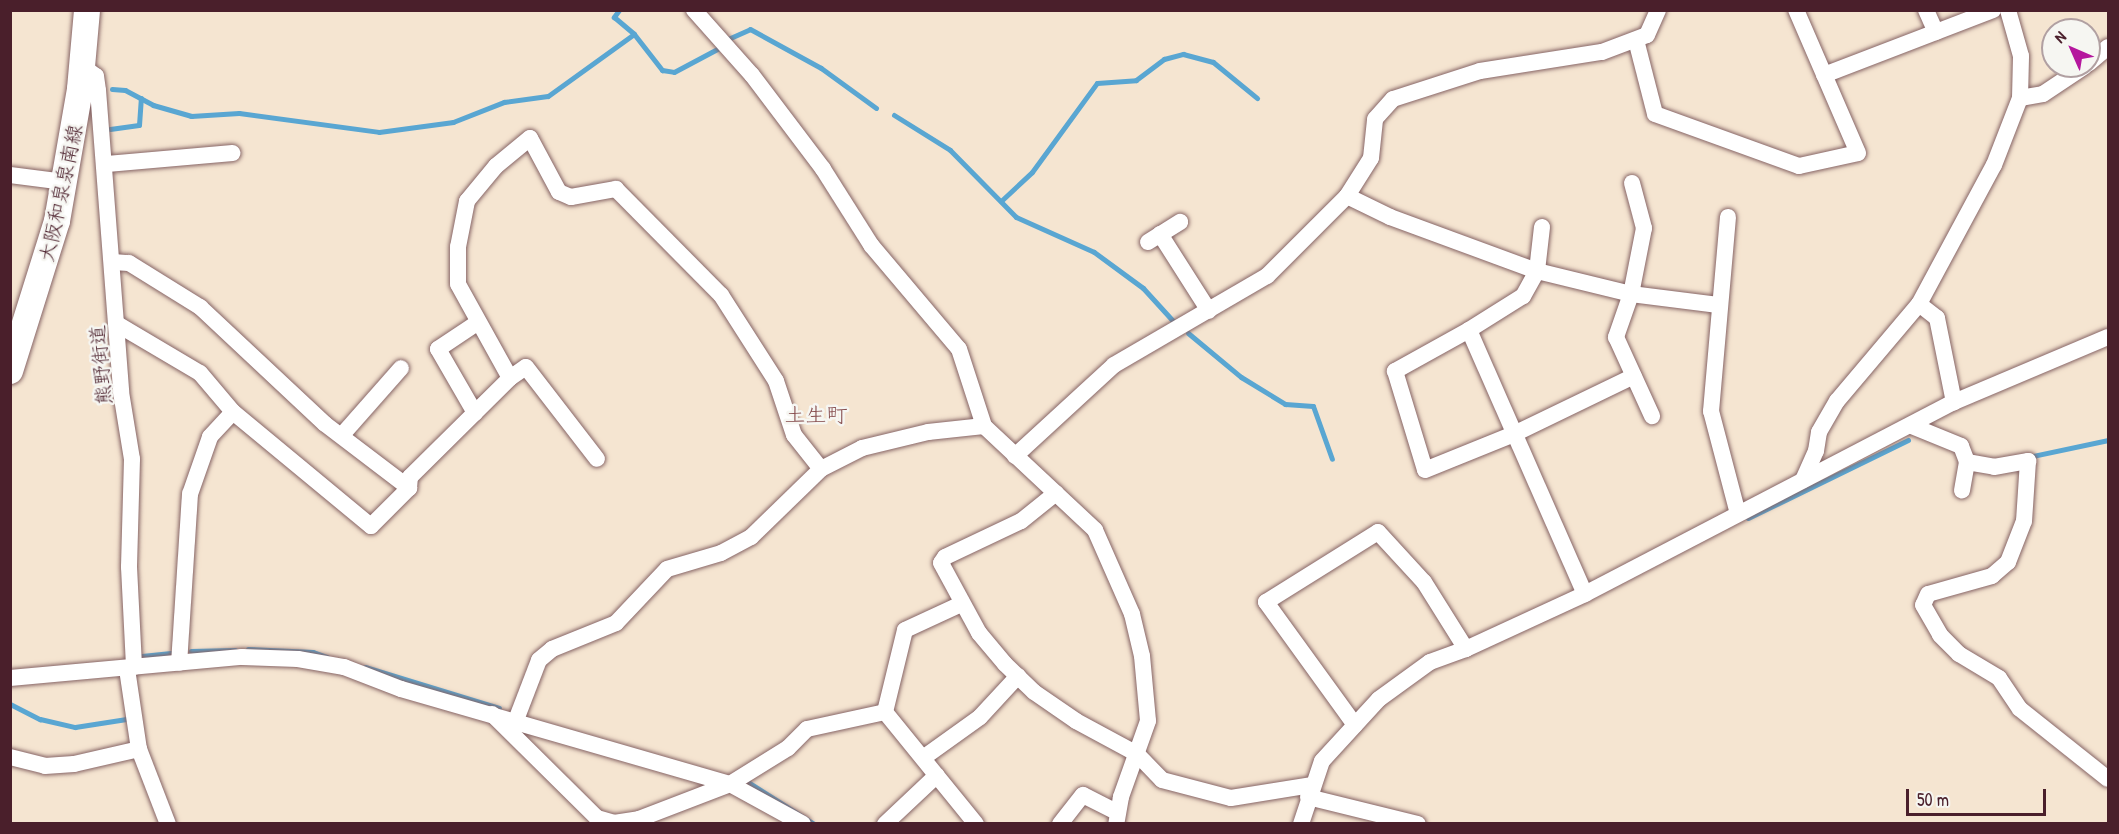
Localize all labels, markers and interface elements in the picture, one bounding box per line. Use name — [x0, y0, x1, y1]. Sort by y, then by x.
north arrow — [2041, 18, 2101, 78]
text: N — [2049, 26, 2070, 47]
street label: 大阪和泉泉南線 — [34, 122, 86, 264]
street label: 熊野街道 — [85, 324, 115, 406]
district label: 土生町 — [785, 402, 847, 428]
scale bar — [1909, 777, 2048, 815]
text: 50 m — [1917, 787, 1949, 812]

